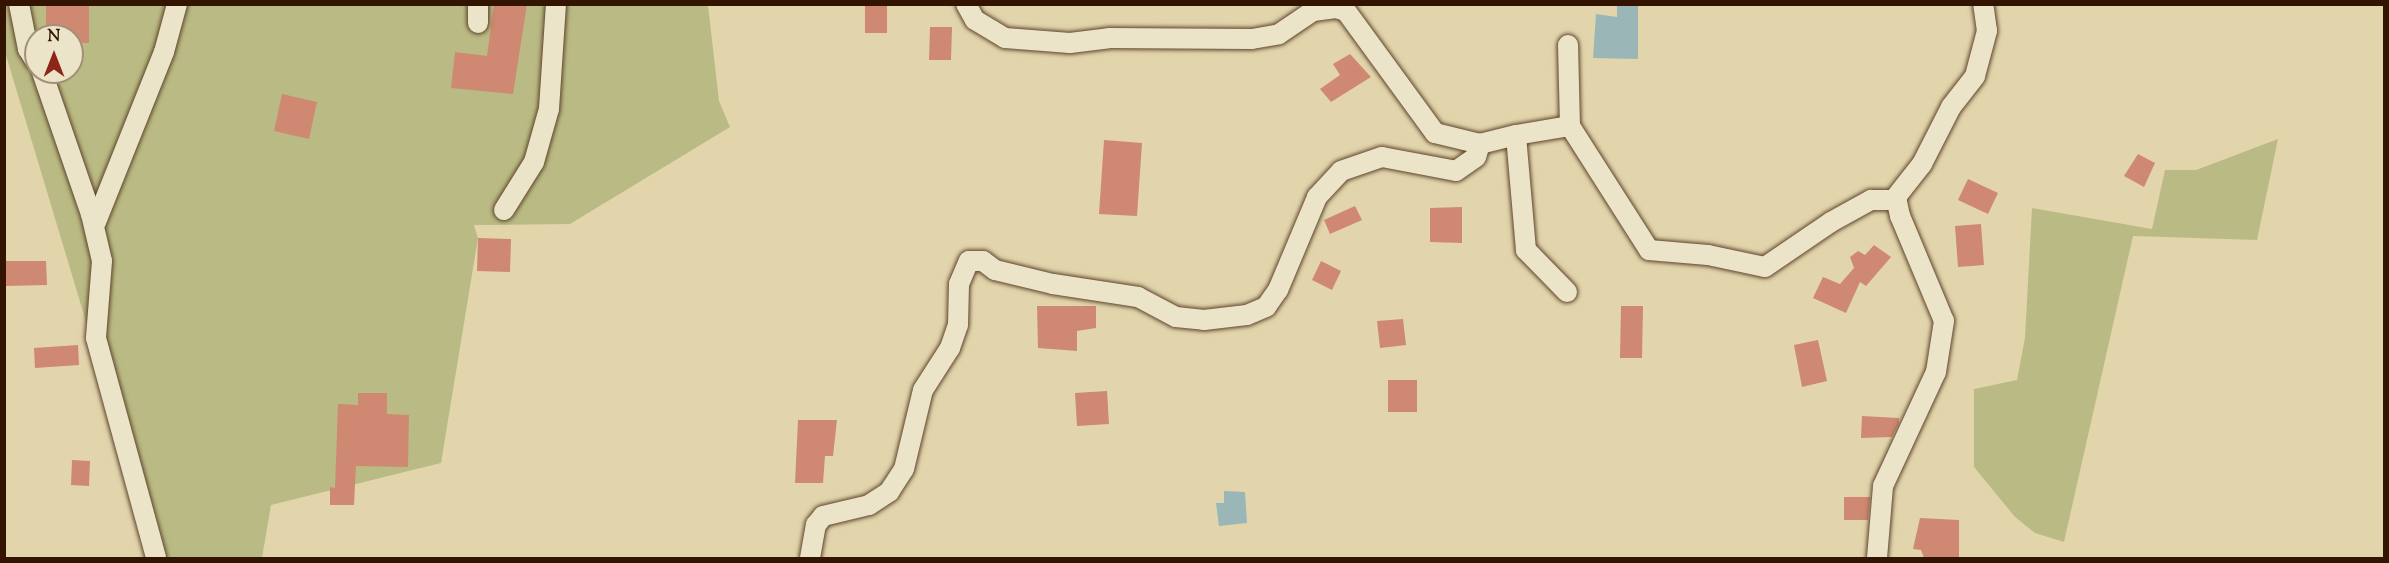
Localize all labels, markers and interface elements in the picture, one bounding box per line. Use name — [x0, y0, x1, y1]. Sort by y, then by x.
north arrow — [24, 24, 84, 84]
text: N — [48, 26, 60, 49]

